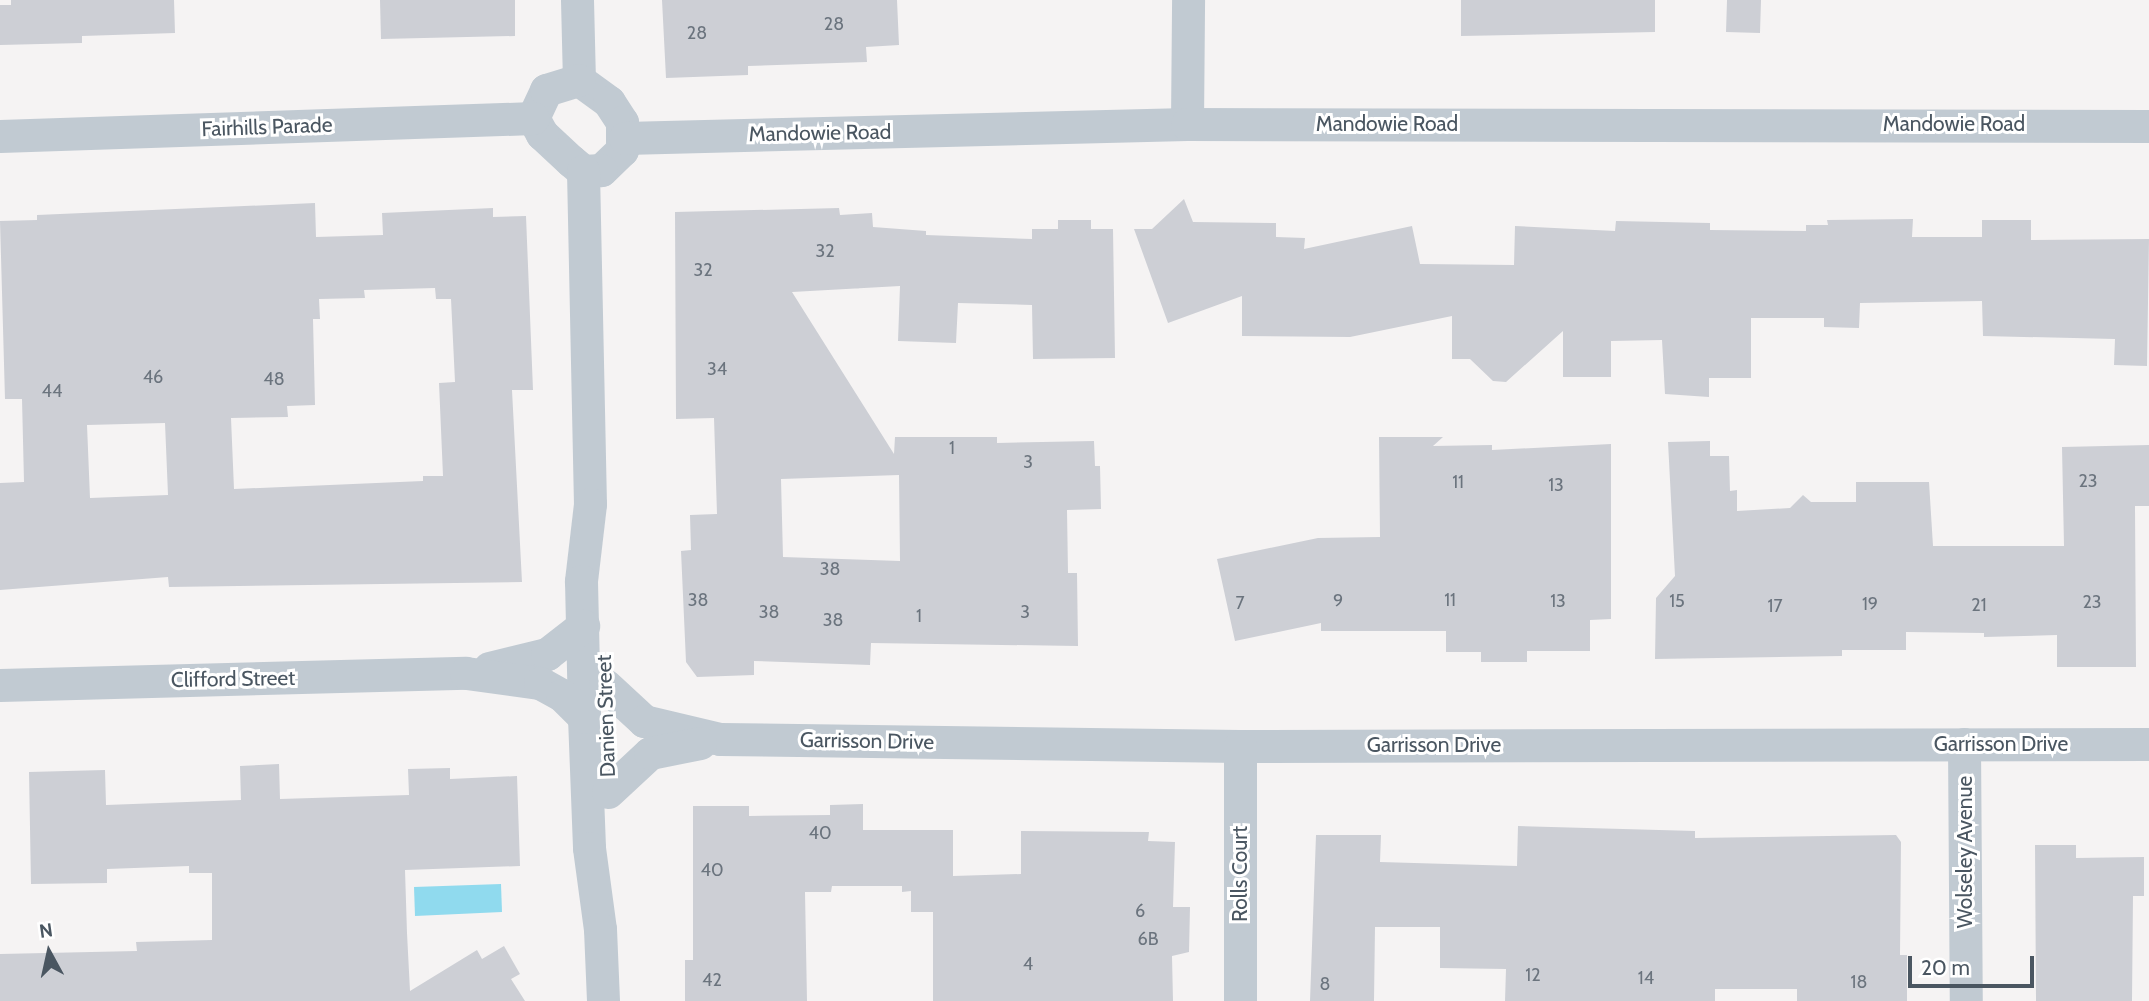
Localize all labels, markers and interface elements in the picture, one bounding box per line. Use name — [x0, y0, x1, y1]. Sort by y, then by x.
house number: 28 — [824, 13, 844, 35]
house number: 28 — [687, 22, 707, 44]
street label: Mandowie Road — [1316, 111, 1458, 137]
street label: Mandowie Road — [1883, 111, 2025, 137]
street label: Fairhills Parade — [201, 112, 333, 142]
street label: Mandowie Road — [749, 119, 891, 147]
house number: 32 — [815, 240, 835, 262]
house number: 32 — [693, 259, 713, 281]
house number: 34 — [707, 358, 727, 380]
house number: 46 — [143, 366, 163, 388]
house number: 48 — [263, 368, 285, 390]
house number: 44 — [42, 380, 62, 402]
house number: 1 — [949, 437, 955, 459]
house number: 3 — [1023, 451, 1033, 473]
house number: 23 — [2078, 470, 2098, 492]
house number: 11 — [1452, 471, 1464, 493]
house number: 13 — [1548, 474, 1564, 496]
house number: 38 — [820, 558, 840, 580]
house number: 38 — [688, 589, 708, 611]
house number: 11 — [1444, 589, 1456, 611]
house number: 9 — [1333, 590, 1343, 612]
house number: 13 — [1550, 590, 1566, 612]
house number: 15 — [1669, 590, 1685, 612]
house number: 23 — [2082, 591, 2102, 613]
house number: 7 — [1235, 592, 1245, 614]
house number: 19 — [1862, 593, 1878, 615]
house number: 21 — [1971, 594, 1987, 616]
house number: 17 — [1768, 595, 1782, 617]
house number: 38 — [759, 601, 779, 623]
house number: 3 — [1020, 601, 1030, 623]
house number: 1 — [916, 605, 922, 627]
house number: 38 — [823, 609, 843, 631]
street label: Danien Street — [591, 654, 621, 778]
street label: Clifford Street — [171, 665, 295, 693]
street label: Garrisson Drive — [800, 727, 934, 755]
street label: Garrisson Drive — [1934, 731, 2068, 757]
street label: Garrisson Drive — [1367, 732, 1501, 758]
street label: Wolseley Avenue — [1952, 776, 1978, 928]
house number: 40 — [809, 822, 831, 844]
street label: Rolls Court — [1227, 826, 1253, 922]
house number: 40 — [701, 859, 723, 881]
house number: 6 — [1135, 900, 1145, 922]
north arrow — [14, 917, 84, 987]
text: N — [38, 918, 54, 943]
house number: 6B — [1138, 928, 1158, 950]
scale bar — [1911, 942, 2037, 986]
house number: 4 — [1023, 953, 1033, 975]
text: 20 m — [1921, 955, 1970, 980]
house number: 12 — [1525, 964, 1541, 986]
house number: 14 — [1638, 967, 1654, 989]
house number: 42 — [702, 969, 722, 991]
house number: 18 — [1851, 971, 1867, 993]
house number: 8 — [1320, 973, 1330, 995]

